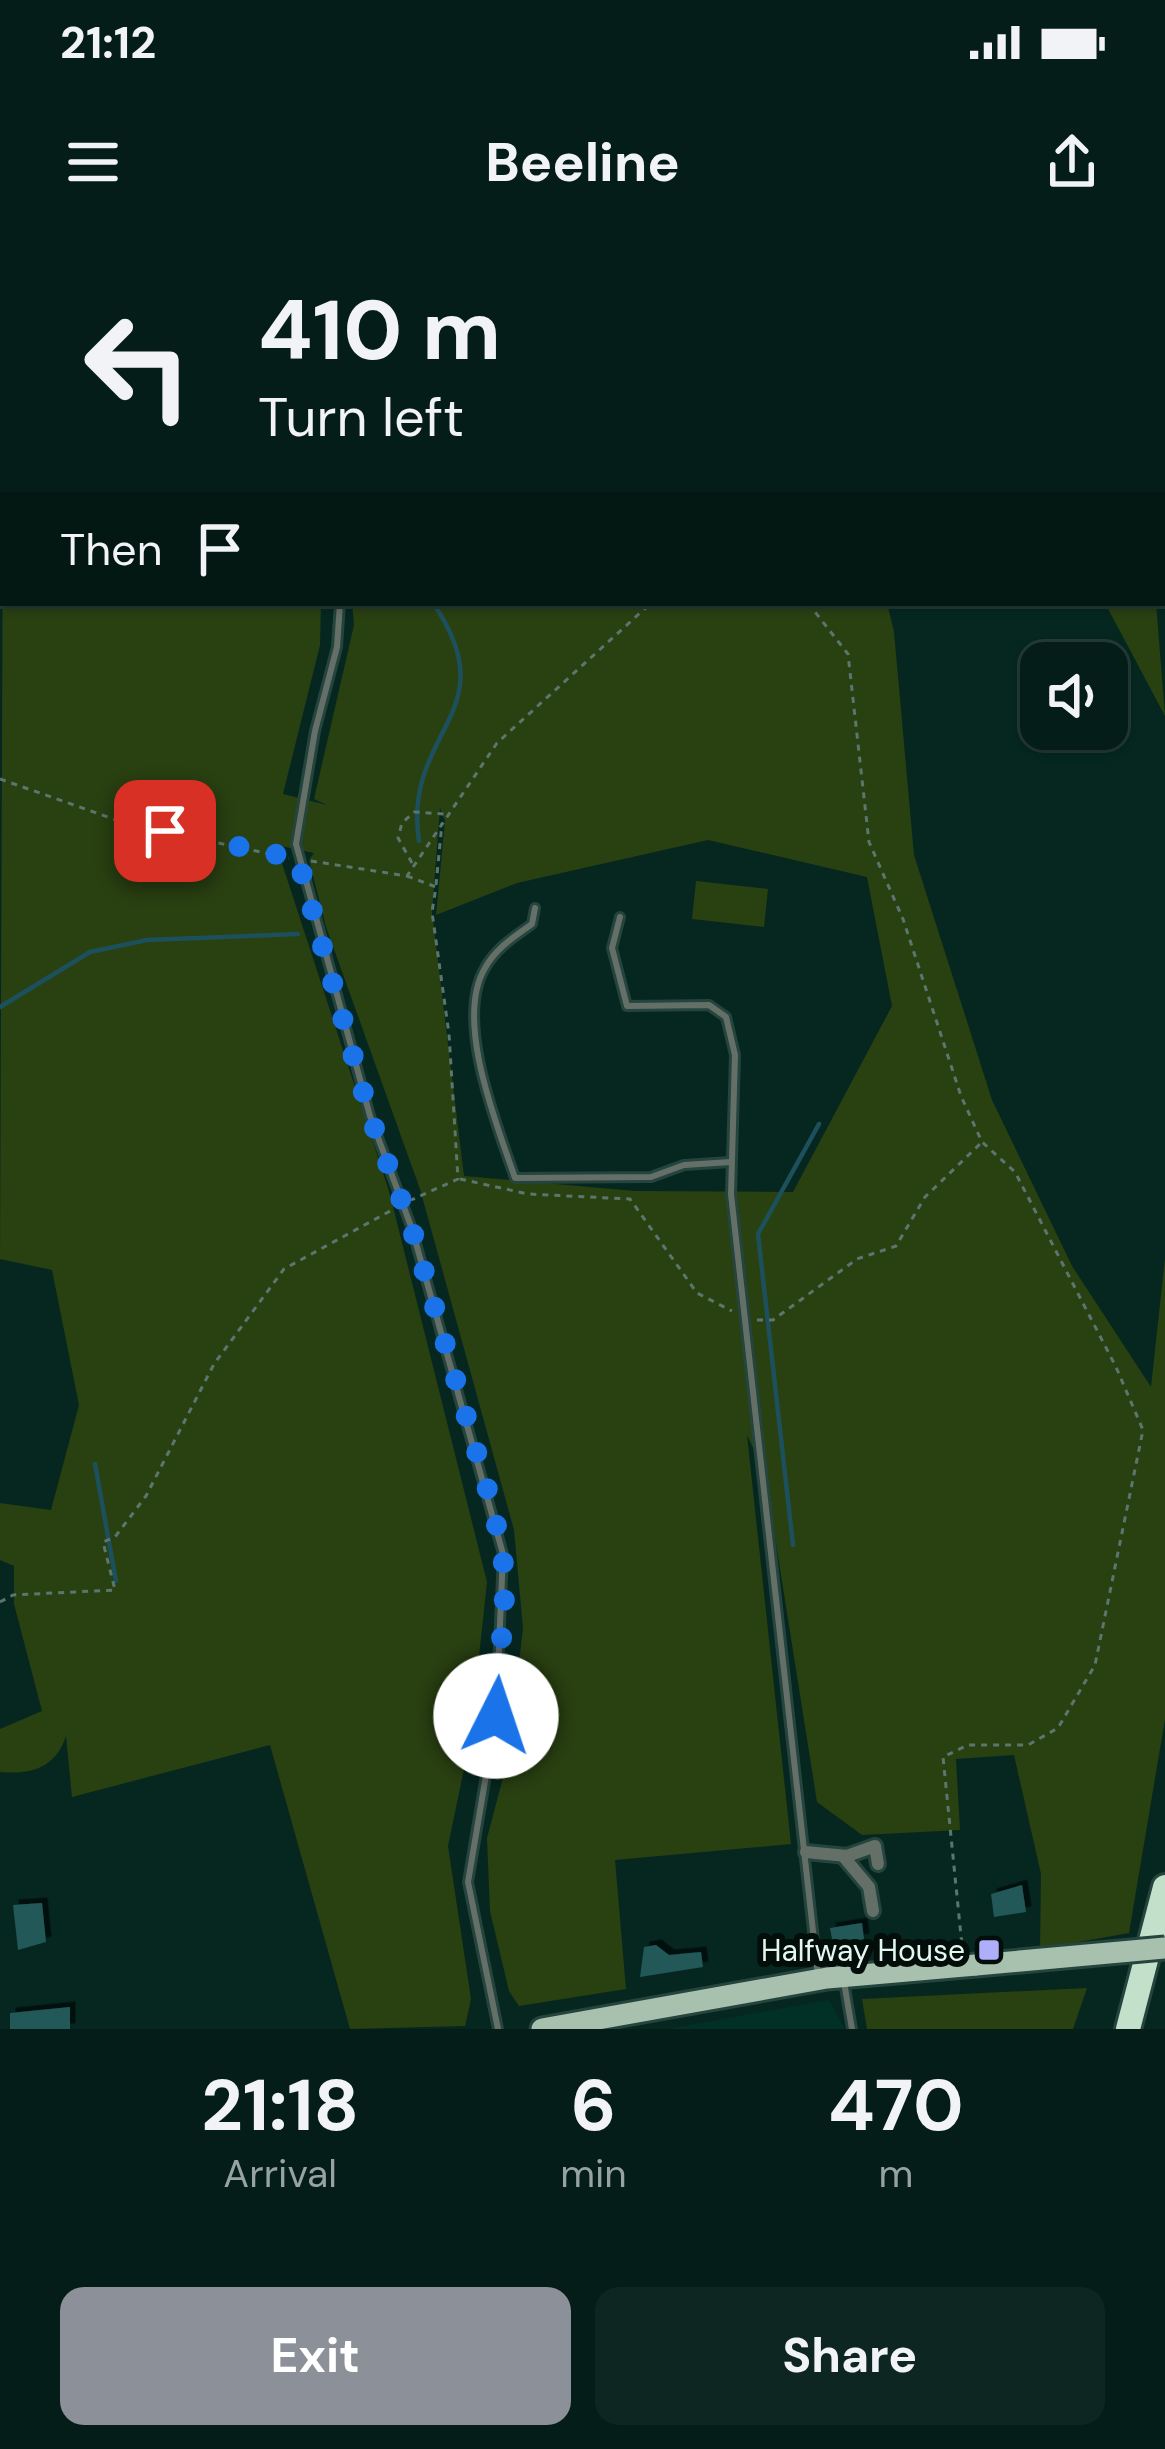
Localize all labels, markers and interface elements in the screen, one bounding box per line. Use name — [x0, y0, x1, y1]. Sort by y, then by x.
text: 21:12 — [60, 13, 156, 72]
text: Beeline — [485, 127, 680, 198]
icon: menu — [60, 129, 126, 195]
icon: share — [1039, 129, 1105, 195]
text: 410 m — [258, 276, 501, 385]
icon: left — [60, 288, 216, 444]
text: Turn left — [258, 382, 464, 453]
icon: arrive — [187, 516, 253, 582]
text: Then — [60, 520, 163, 579]
map controls — [1020, 642, 1128, 750]
button: sound — [1020, 642, 1128, 750]
pin — [114, 780, 216, 882]
icon: arrive — [132, 798, 198, 864]
position arrow — [433, 1653, 559, 1779]
place label: Halfway House — [761, 1931, 965, 1970]
marker: Halfway House — [976, 1937, 1002, 1963]
text: 21:18 — [201, 2059, 359, 2152]
text: 6 — [571, 2059, 616, 2152]
text: 470 — [828, 2059, 964, 2152]
text: Arrival — [223, 2148, 337, 2199]
text: min — [560, 2148, 627, 2199]
text: m — [878, 2148, 913, 2199]
button: Exit — [60, 2287, 571, 2425]
button: Share — [595, 2287, 1105, 2425]

